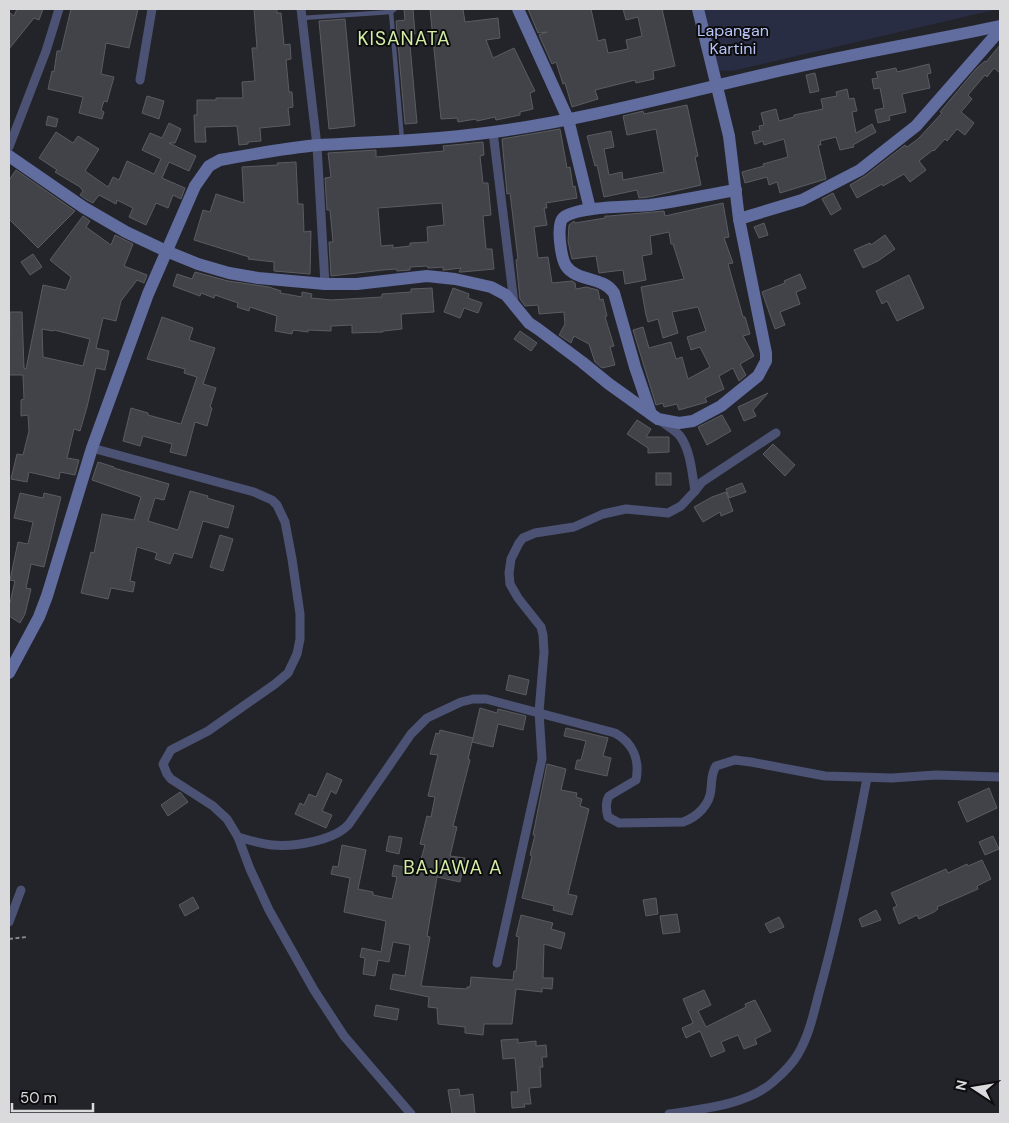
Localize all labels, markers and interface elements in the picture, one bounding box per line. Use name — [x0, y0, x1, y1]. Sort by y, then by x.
park label: Lapangan Kartini — [697, 20, 769, 59]
district label: KISANATA — [357, 26, 451, 51]
district label: BAJAWA A — [403, 855, 503, 880]
north arrow — [949, 1063, 999, 1113]
text: N — [951, 1078, 971, 1092]
scale bar — [12, 1080, 94, 1112]
text: 50 m — [20, 1088, 57, 1108]

